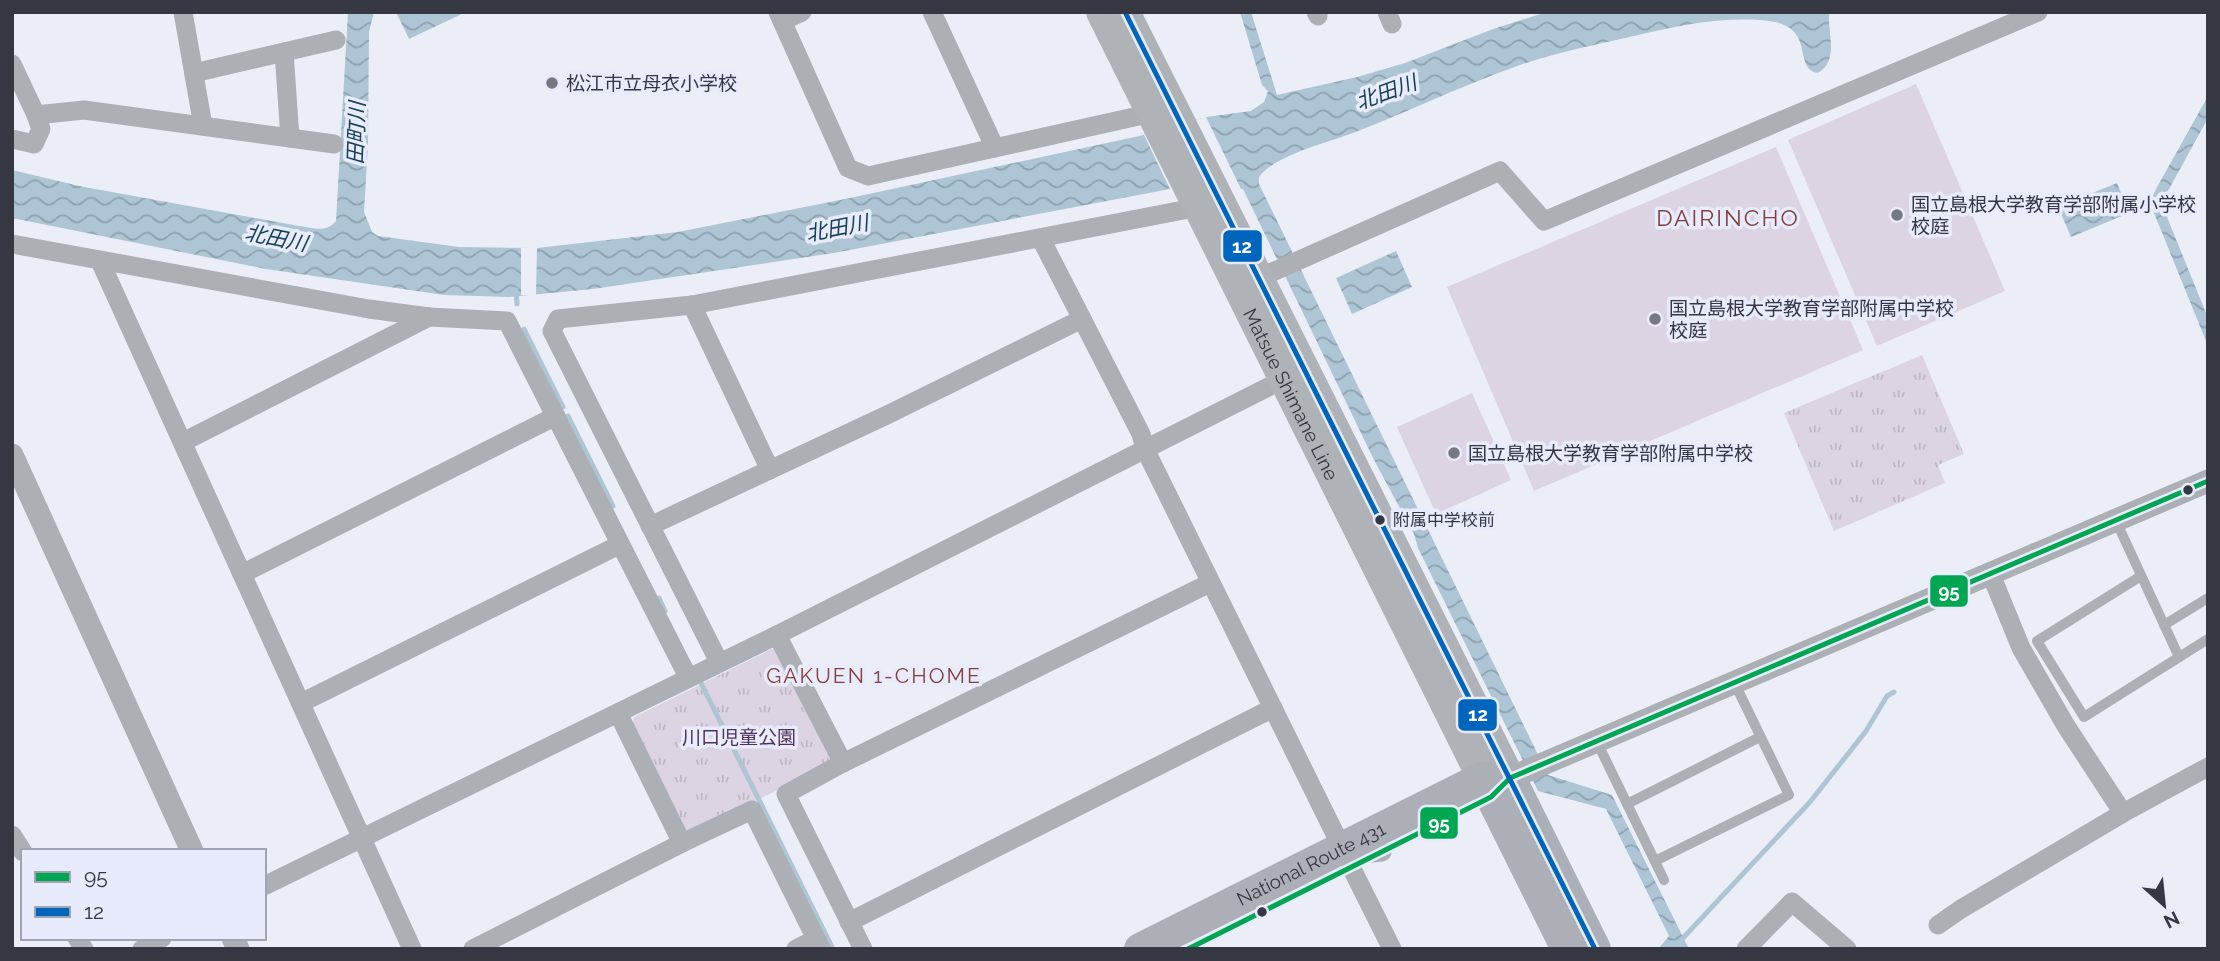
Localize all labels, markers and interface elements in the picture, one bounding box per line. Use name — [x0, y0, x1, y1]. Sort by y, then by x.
water label: 北田川 — [1352, 69, 1422, 115]
place label: 松江市立母衣小学校 — [566, 72, 737, 94]
marker: 松江市立母衣小学校 — [544, 75, 560, 91]
water label: 田町川 — [342, 99, 370, 165]
place label: 国立島根大学教育学部附属小学校 校庭 — [1911, 193, 2196, 237]
district label: DAIRINCHO — [1656, 204, 1800, 231]
marker: 国立島根大学教育学部附属小学校 校庭 — [1889, 207, 1905, 223]
water label: 北田川 — [804, 209, 872, 246]
water label: 北田川 — [243, 220, 311, 257]
line badge: 12 — [1222, 229, 1263, 263]
text: 12 — [1232, 235, 1252, 257]
place label: 国立島根大学教育学部附属中学校 校庭 — [1669, 297, 1954, 341]
street label: Matsue Shimane Line — [1239, 305, 1343, 484]
marker: 国立島根大学教育学部附属中学校 校庭 — [1647, 311, 1663, 327]
place label: 国立島根大学教育学部附属中学校 — [1468, 442, 1753, 464]
marker: 国立島根大学教育学部附属中学校 — [1446, 445, 1462, 461]
unlabelled marker — [2181, 483, 2195, 497]
place label: 附属中学校前 — [1393, 510, 1495, 530]
marker: 附属中学校前 — [1373, 513, 1387, 527]
line badge: 95 — [1929, 574, 1969, 608]
text: 95 — [1938, 580, 1960, 602]
district label: GAKUEN 1-CHOME — [766, 663, 982, 688]
line badge: 12 — [1457, 698, 1498, 732]
text: 12 — [1468, 703, 1488, 725]
park label: 川口児童公園 — [682, 726, 796, 748]
line badge: 95 — [1419, 806, 1459, 840]
text: 95 — [1428, 812, 1450, 834]
street label: National Route 431 — [1233, 817, 1389, 910]
legend — [21, 849, 266, 940]
text: 95 — [84, 864, 108, 889]
north arrow — [2129, 870, 2199, 940]
text: 12 — [84, 899, 104, 924]
unlabelled marker — [1255, 905, 1269, 919]
text: N — [2160, 907, 2183, 933]

